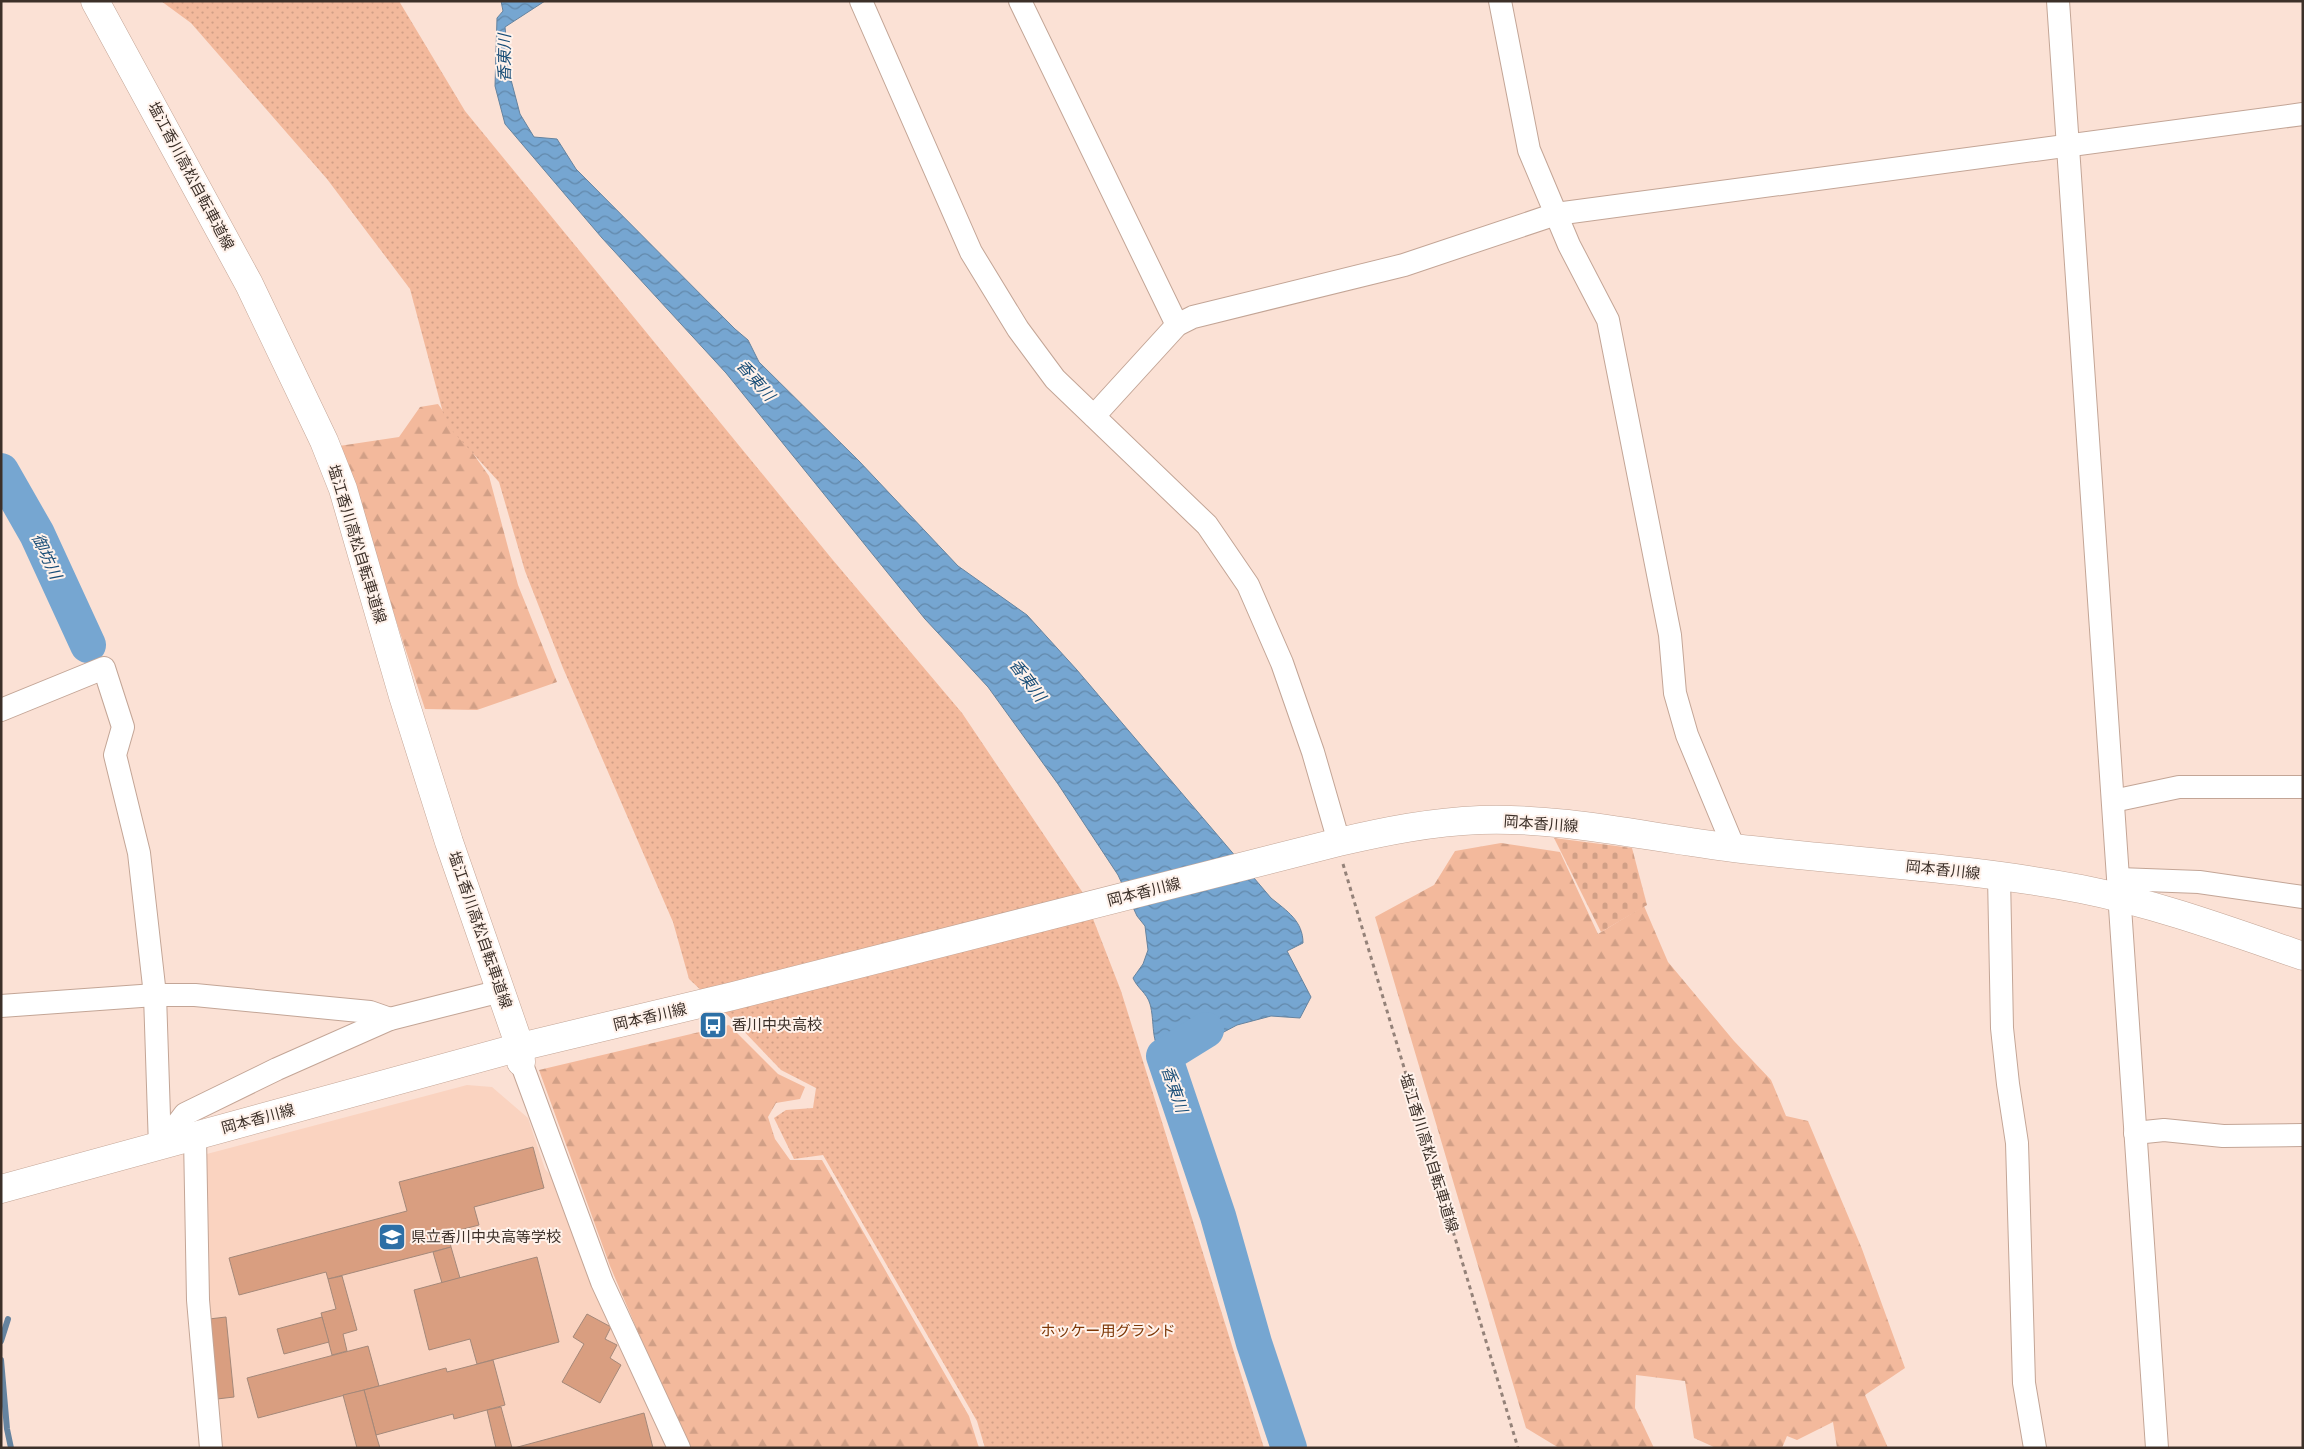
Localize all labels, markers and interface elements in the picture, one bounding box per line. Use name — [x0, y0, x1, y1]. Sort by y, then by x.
water label: 香東川 — [495, 32, 515, 82]
street label: 塩江香川高松自転車道線 — [144, 99, 238, 253]
water label: 香東川 — [732, 356, 780, 407]
street label: 塩江香川高松自転車道線 — [324, 462, 390, 626]
water label: 御坊川 — [27, 530, 66, 584]
water label: 香東川 — [1005, 655, 1051, 707]
street label: 岡本香川線 — [1503, 812, 1579, 836]
street label: 塩江香川高松自転車道線 — [445, 849, 515, 1011]
street label: 岡本香川線 — [1905, 857, 1981, 883]
street label: 岡本香川線 — [1105, 874, 1183, 910]
street label: 岡本香川線 — [611, 1000, 689, 1034]
bus stop icon: 香川中央高校 — [698, 1010, 728, 1040]
place label: 香川中央高校 — [732, 1016, 822, 1034]
water label: 香東川 — [1157, 1063, 1192, 1117]
street label: 塩江香川高松自転車道線 — [1396, 1071, 1462, 1235]
street label: 岡本香川線 — [219, 1101, 297, 1137]
school or university icon: 県立香川中央高等学校 — [377, 1222, 407, 1252]
place label: 県立香川中央高等学校 — [411, 1228, 561, 1246]
park label: ホッケー用グランド — [1040, 1322, 1176, 1340]

